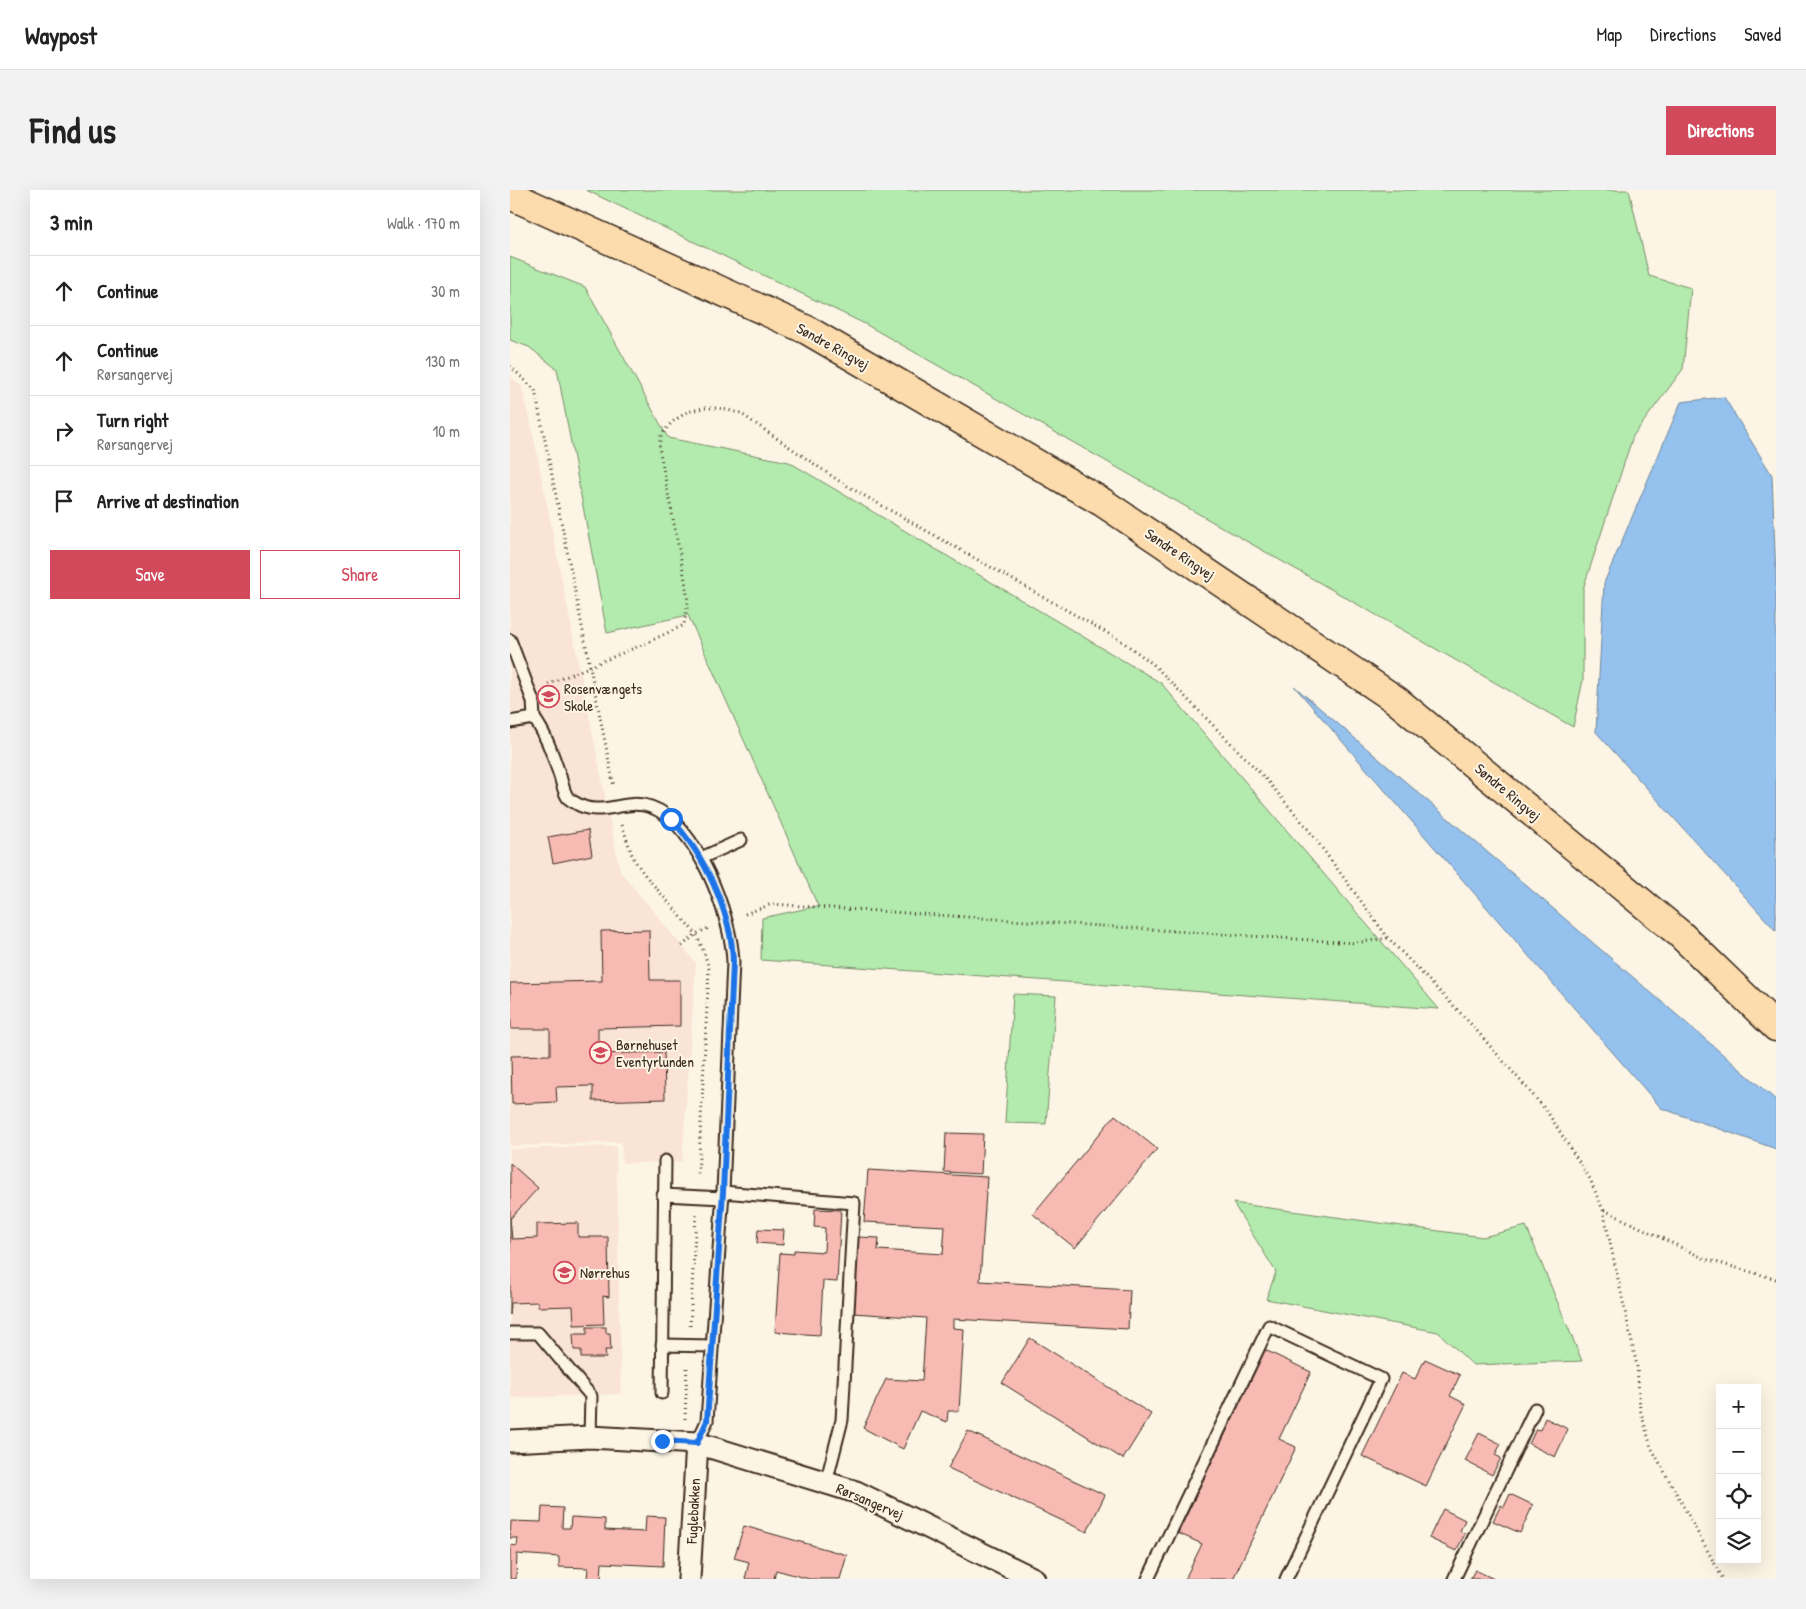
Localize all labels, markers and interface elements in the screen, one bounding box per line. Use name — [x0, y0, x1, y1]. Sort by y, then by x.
text: Waypost — [25, 19, 97, 51]
text: Map — [1597, 22, 1622, 47]
text: Directions — [1650, 22, 1716, 47]
text: Saved — [1744, 22, 1781, 47]
button: Directions — [1666, 106, 1776, 155]
text: Find us — [30, 107, 116, 154]
text: 3 min — [50, 208, 93, 237]
text: Walk · 170 m — [387, 212, 460, 234]
icon: ahead — [50, 277, 78, 305]
text: Continue — [97, 278, 158, 304]
text: 30 m — [431, 280, 460, 302]
street label: Søndre Ringvej — [793, 317, 873, 375]
text: Continue — [97, 337, 158, 363]
icon: ahead — [50, 347, 78, 375]
text: 130 m — [425, 350, 460, 372]
text: Rørsangervej — [97, 363, 173, 385]
text: Turn right — [97, 407, 168, 433]
icon: right — [50, 417, 78, 445]
text: 10 m — [432, 420, 460, 442]
text: Rørsangervej — [97, 433, 173, 455]
icon: arrive — [50, 487, 78, 515]
text: Arrive at destination — [97, 488, 239, 514]
street label: Søndre Ringvej — [1141, 523, 1219, 585]
button: Save — [50, 550, 250, 599]
button: Share — [260, 550, 460, 599]
place label: Rosenvængets Skole — [564, 678, 642, 716]
school or university icon: Rosenvængets Skole — [536, 685, 560, 709]
street label: Søndre Ringvej — [1471, 758, 1545, 826]
route start — [660, 808, 683, 831]
place label: Børnehuset Eventyrlunden — [616, 1034, 694, 1072]
school or university icon: Børnehuset Eventyrlunden — [588, 1041, 612, 1065]
school or university icon: Nørrehus — [552, 1260, 576, 1284]
place label: Nørrehus — [580, 1262, 630, 1283]
map controls — [1716, 1384, 1761, 1564]
button: + — [1716, 1384, 1761, 1429]
button: − — [1716, 1429, 1761, 1474]
route end — [651, 1430, 674, 1453]
button: locate — [1716, 1474, 1761, 1519]
street label: Rørsangervej — [833, 1477, 907, 1525]
street label: Fuglebakken — [681, 1478, 705, 1545]
button: layers — [1716, 1519, 1761, 1564]

